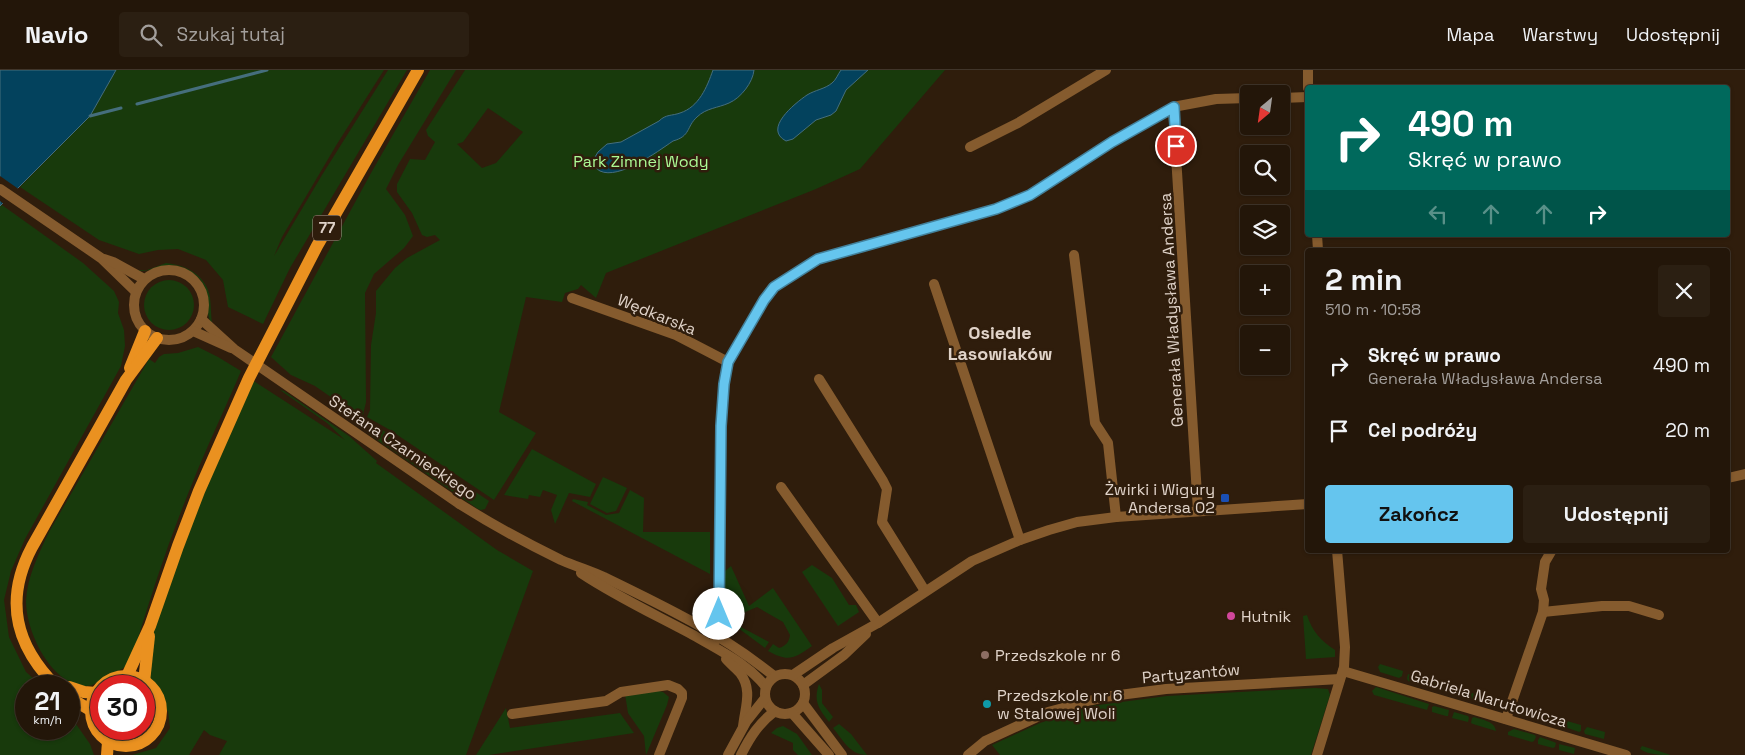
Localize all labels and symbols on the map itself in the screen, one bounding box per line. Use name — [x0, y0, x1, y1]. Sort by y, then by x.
north arrow — [1240, 85, 1290, 135]
pin — [1155, 125, 1197, 167]
park label: Park Zimnej Wody — [573, 151, 709, 172]
street label: Generała Władysława Andersa — [1155, 192, 1188, 428]
road number: 77 — [313, 216, 341, 240]
street label: Wędkarska — [614, 289, 699, 340]
district label: Osiedle Lasowiaków — [948, 321, 1052, 365]
street label: Stefana Czarnieckiego — [325, 390, 481, 505]
place label: Żwirki i Wigury Andersa 02 — [1105, 479, 1215, 518]
marker: Żwirki i Wigury Andersa 02 — [1219, 492, 1231, 504]
position arrow — [692, 587, 744, 639]
place label: Hutnik — [1241, 606, 1291, 627]
marker: Hutnik — [1225, 610, 1237, 622]
place label: Przedszkole nr 6 — [995, 645, 1121, 666]
marker: Przedszkole nr 6 — [979, 649, 991, 661]
street label: Partyzantów — [1141, 659, 1241, 688]
street label: Gabriela Narutowicza — [1408, 665, 1570, 732]
speed limit sign: 30 — [90, 675, 155, 740]
place label: Przedszkole nr 6 w Stalowej Woli — [997, 685, 1123, 724]
marker: Przedszkole nr 6 w Stalowej Woli — [981, 698, 993, 710]

